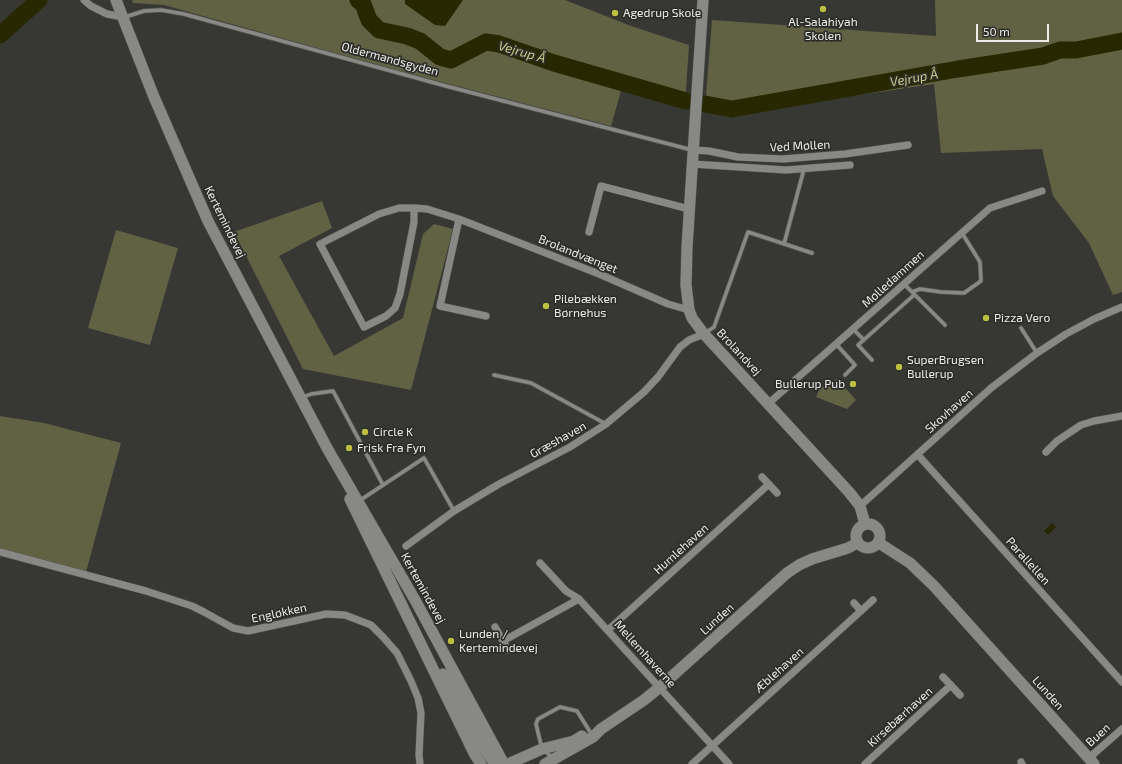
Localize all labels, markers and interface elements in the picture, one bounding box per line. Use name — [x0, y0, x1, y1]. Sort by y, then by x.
marker: Al-Salahiyah Skolen — [818, 4, 828, 14]
place label: Agedrup Skole — [623, 6, 701, 20]
marker: Agedrup Skole — [610, 8, 620, 18]
place label: Al-Salahiyah Skolen — [788, 15, 858, 43]
scale bar — [978, 16, 1051, 42]
text: 50 m — [983, 24, 1010, 38]
water label: Vejrup Å — [497, 38, 547, 66]
street label: Oldermandsgyden — [340, 39, 440, 79]
water label: Vejrup Å — [889, 66, 939, 90]
street label: Ved Møllen — [769, 137, 831, 155]
street label: Kertemindevej — [201, 183, 249, 261]
street label: Brolandvænget — [536, 232, 620, 276]
street label: Mølledammen — [859, 247, 927, 311]
place label: Pilebækken Børnehus — [554, 292, 617, 320]
marker: Pilebækken Børnehus — [541, 301, 551, 311]
place label: Pizza Vero — [994, 311, 1050, 325]
marker: Pizza Vero — [981, 313, 991, 323]
street label: Brolandvej — [714, 326, 764, 378]
place label: SuperBrugsen Bullerup — [907, 353, 984, 381]
marker: SuperBrugsen Bullerup — [894, 362, 904, 372]
place label: Bullerup Pub — [775, 377, 845, 391]
marker: Bullerup Pub — [848, 379, 858, 389]
street label: Skovhaven — [922, 386, 976, 436]
street label: Græshaven — [527, 419, 589, 461]
place label: Circle K — [373, 425, 413, 439]
marker: Circle K — [360, 427, 370, 437]
place label: Frisk Fra Fyn — [357, 441, 426, 455]
marker: Frisk Fra Fyn — [344, 443, 354, 453]
street label: Humlehaven — [651, 521, 711, 577]
street label: Parallellen — [1003, 534, 1053, 588]
street label: Kertemindevej — [398, 550, 448, 626]
street label: Engløkken — [250, 600, 308, 626]
street label: Lunden — [697, 600, 737, 638]
street label: Mellemhaverne — [611, 617, 679, 691]
place label: Lunden / Kertemindevej — [459, 627, 538, 655]
marker: Lunden / Kertemindevej — [446, 636, 456, 646]
street label: Æblehaven — [751, 644, 807, 696]
street label: Lunden — [1029, 673, 1067, 713]
street label: Kirsebærhaven — [864, 684, 936, 750]
street label: Buen — [1083, 720, 1113, 750]

